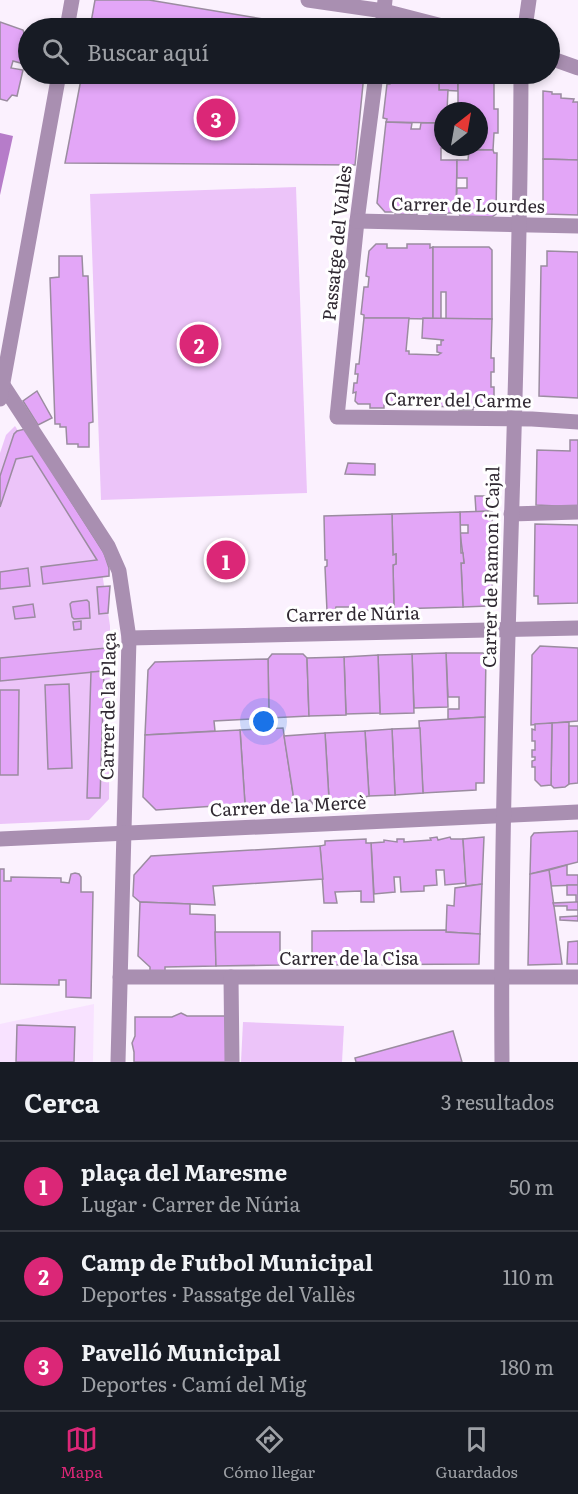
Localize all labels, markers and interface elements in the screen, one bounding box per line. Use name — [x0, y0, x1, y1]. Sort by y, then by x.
search box — [18, 18, 560, 84]
icon: search — [39, 35, 72, 68]
text: Buscar aquí — [87, 35, 209, 68]
pin: 3 — [196, 96, 236, 140]
north arrow — [434, 102, 488, 156]
street label: Passatge del Vallès — [314, 164, 358, 322]
street label: Carrer de Lourdes — [391, 189, 545, 219]
pin: 2 — [180, 322, 218, 366]
street label: Carrer del Carme — [384, 384, 532, 414]
street label: Carrer de Ramon i Cajal — [475, 466, 505, 668]
pin: 1 — [206, 538, 246, 582]
street label: Carrer de Núria — [286, 598, 420, 628]
street label: Carrer de la Plaça — [92, 631, 122, 780]
your location — [249, 707, 278, 736]
street label: Carrer de la Mercè — [209, 787, 367, 823]
street label: Carrer de la Cisa — [279, 944, 419, 971]
text: Cerca — [24, 1082, 100, 1121]
text: 3 resultados — [441, 1086, 554, 1116]
text: plaça del Maresme — [81, 1155, 287, 1188]
text: 1 — [39, 1171, 48, 1201]
text: 50 m — [509, 1171, 554, 1201]
text: Lugar · Carrer de Núria — [81, 1188, 300, 1218]
text: Camp de Futbol Municipal — [81, 1245, 373, 1278]
text: 2 — [38, 1261, 49, 1291]
text: 110 m — [503, 1261, 554, 1291]
text: Deportes · Passatge del Vallès — [81, 1278, 355, 1308]
text: Pavelló Municipal — [81, 1335, 281, 1368]
text: 3 — [38, 1351, 49, 1381]
text: 180 m — [500, 1351, 554, 1381]
text: Deportes · Camí del Mig — [81, 1368, 306, 1398]
tab: Mapa — [60, 1423, 103, 1483]
tab: Cómo llegar — [223, 1423, 315, 1483]
tab: Guardados — [435, 1423, 518, 1483]

